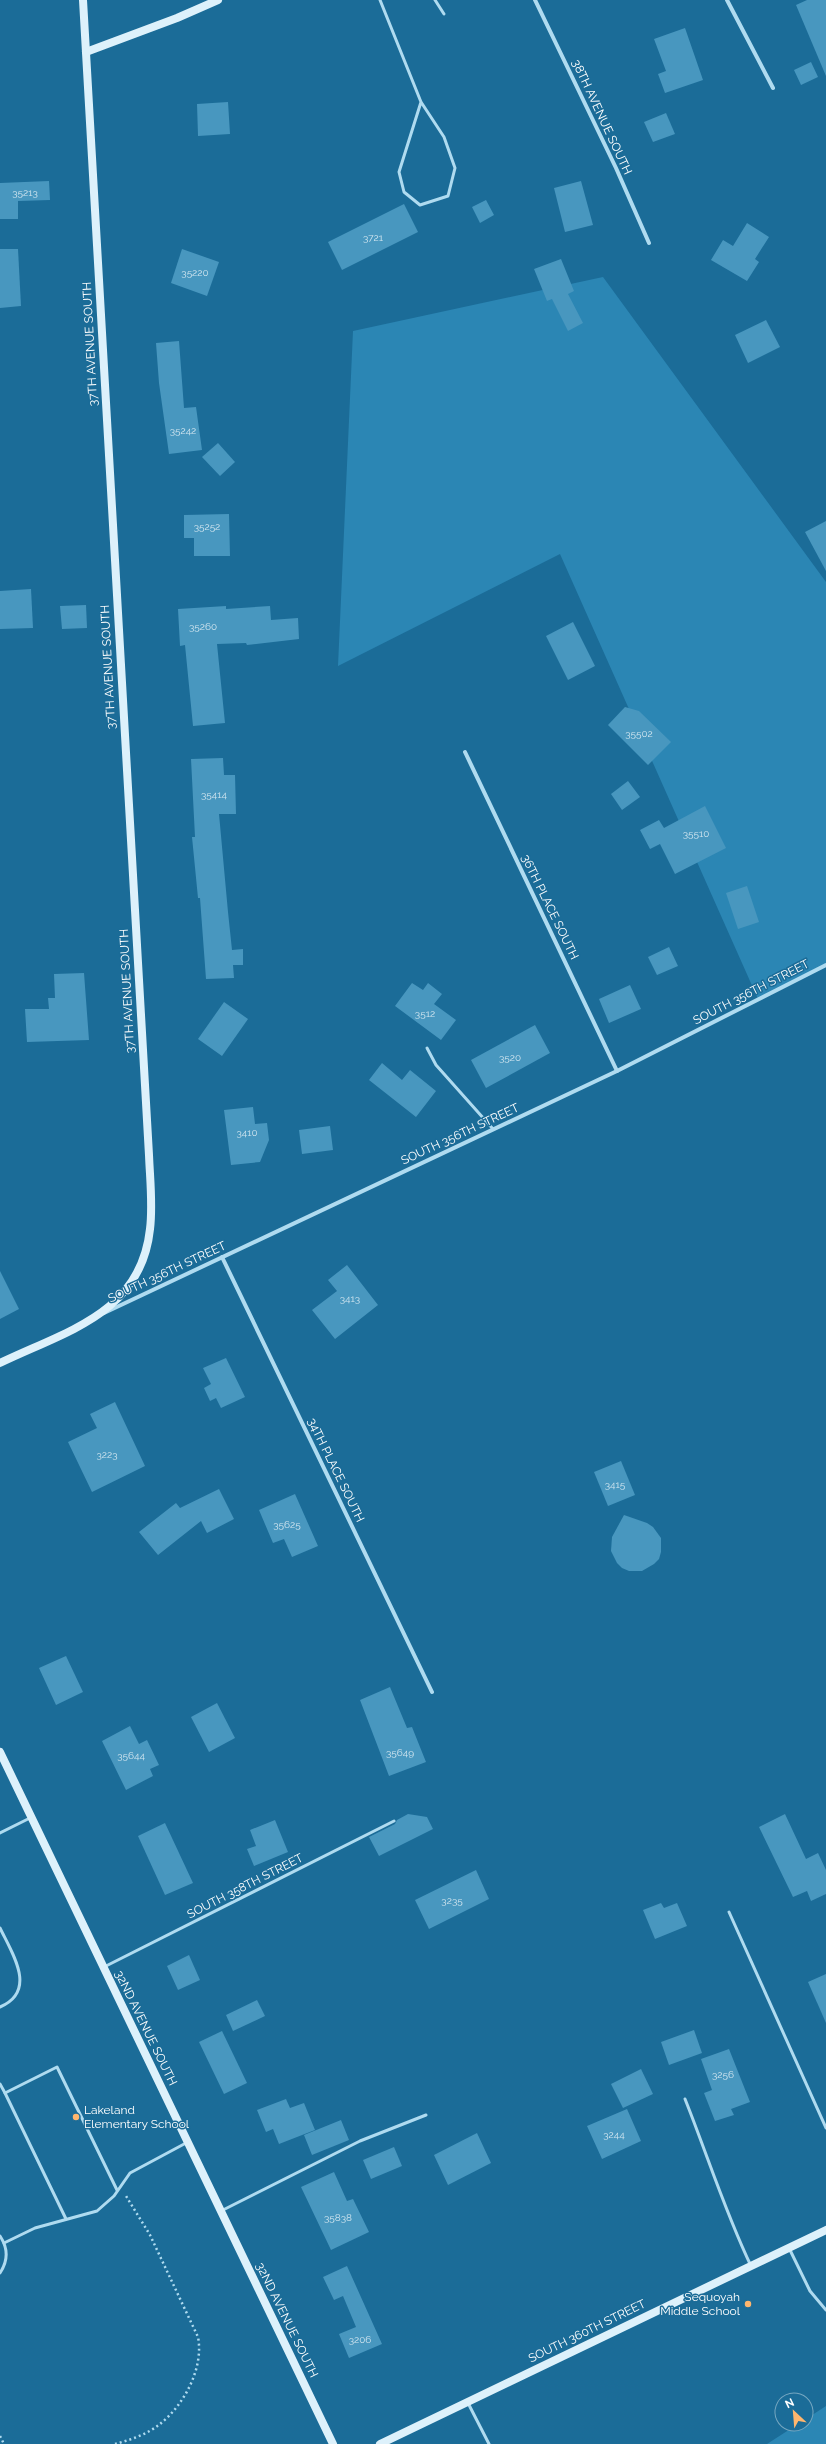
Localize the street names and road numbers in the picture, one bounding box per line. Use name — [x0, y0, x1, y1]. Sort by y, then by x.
street label: 38TH AVENUE SOUTH — [569, 57, 635, 177]
street label: 37TH AVENUE SOUTH — [80, 281, 100, 407]
street label: 37TH AVENUE SOUTH — [98, 604, 118, 730]
street label: 36TH PLACE SOUTH — [518, 852, 582, 962]
street label: 37TH AVENUE SOUTH — [117, 928, 137, 1054]
street label: SOUTH 356TH STREET — [691, 956, 812, 1027]
street label: SOUTH 356TH STREET — [399, 1100, 522, 1167]
street label: SOUTH 356TH STREET — [106, 1238, 229, 1305]
street label: 34TH PLACE SOUTH — [305, 1416, 367, 1524]
street label: SOUTH 358TH STREET — [185, 1850, 306, 1921]
street label: 32ND AVENUE SOUTH — [112, 1968, 180, 2088]
street label: 32ND AVENUE SOUTH — [253, 2260, 321, 2380]
street label: SOUTH 360TH STREET — [526, 2296, 648, 2365]

